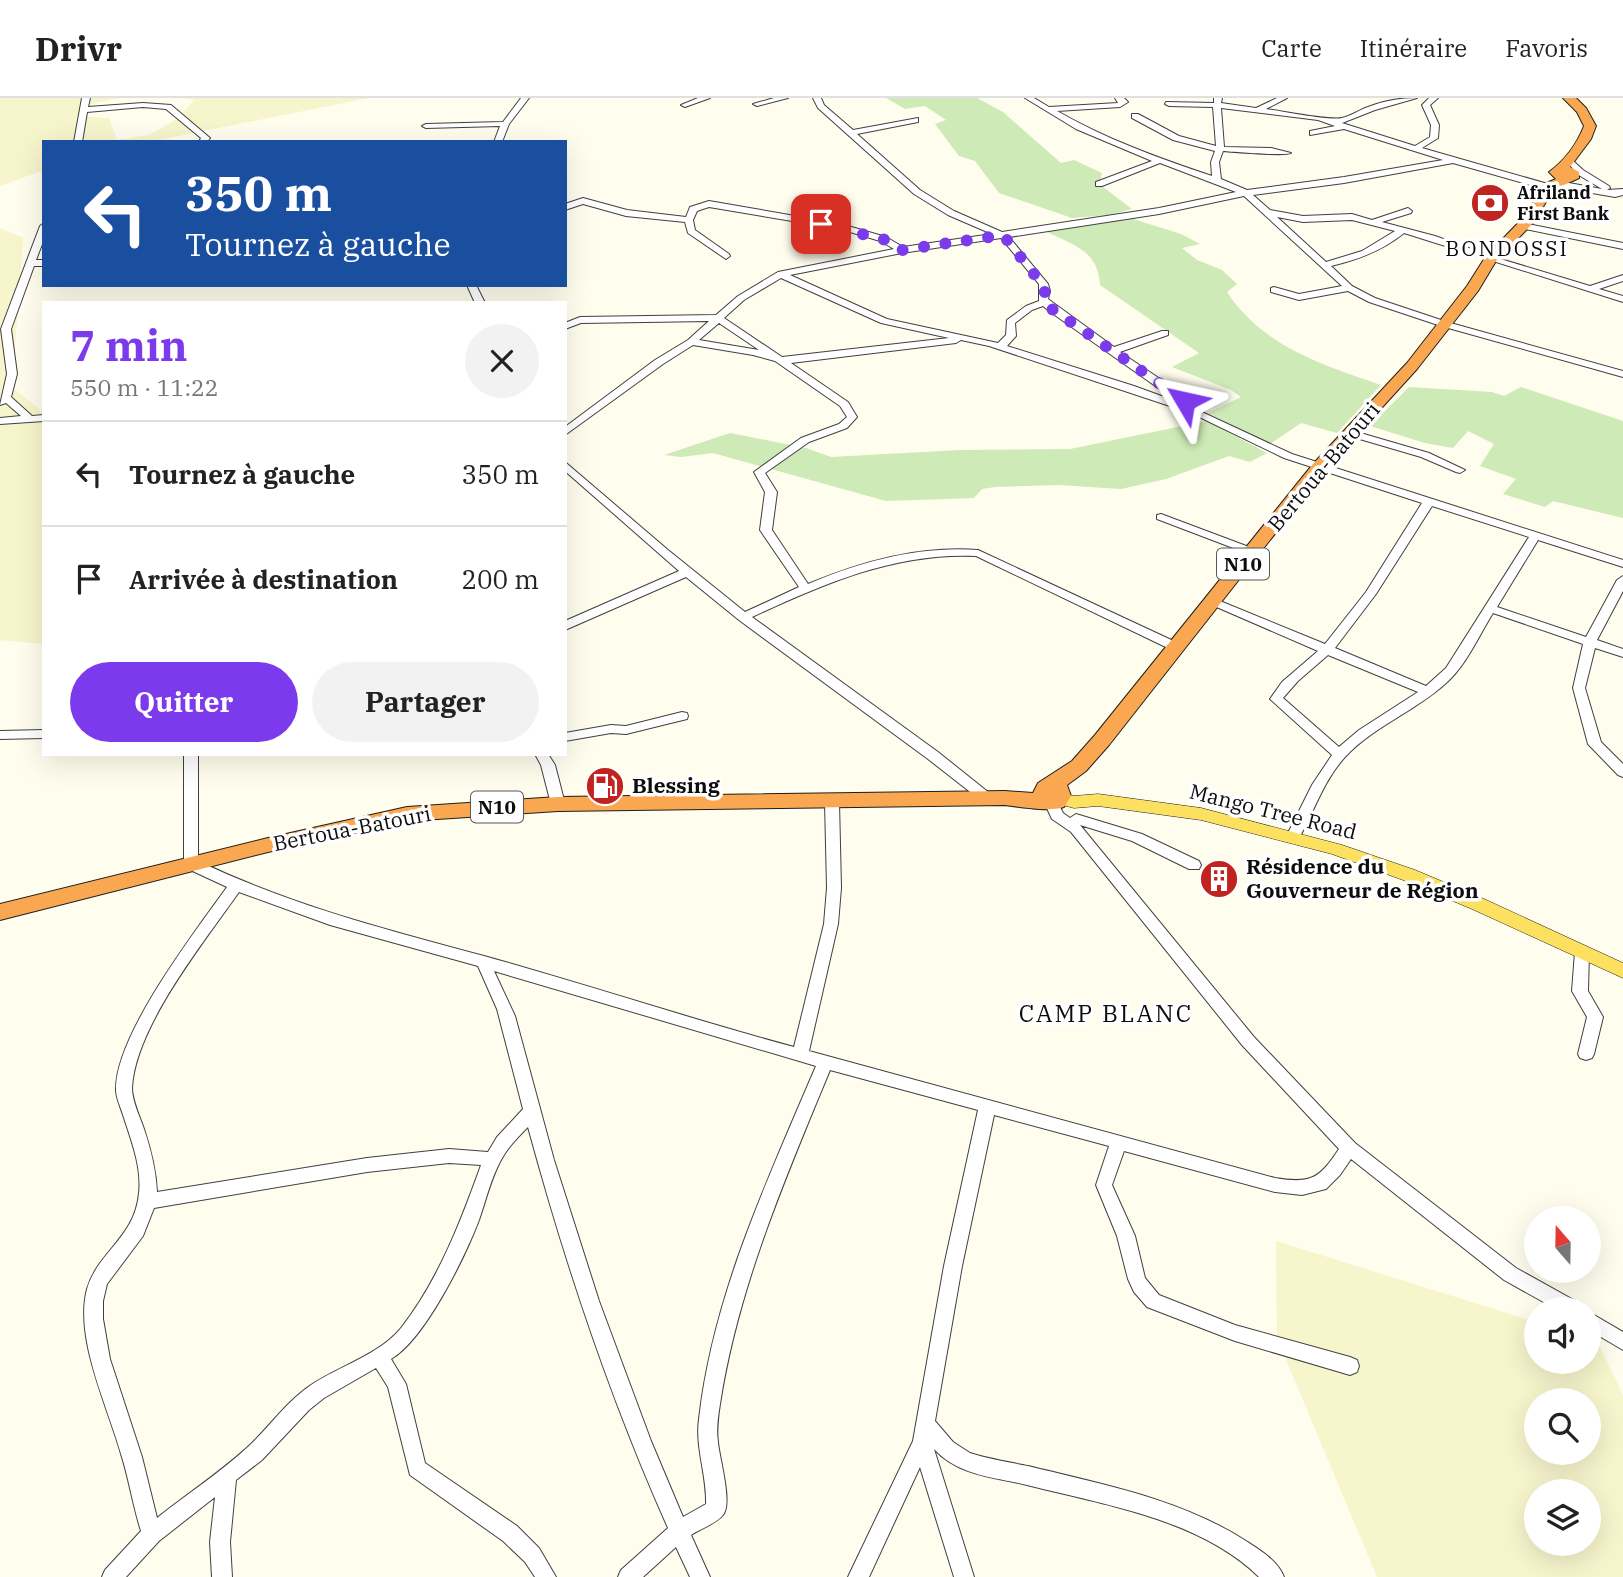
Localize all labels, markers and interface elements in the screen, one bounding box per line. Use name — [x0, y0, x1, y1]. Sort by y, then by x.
text: Drivr — [35, 27, 122, 70]
text: Carte — [1261, 32, 1322, 64]
text: Itinéraire — [1360, 32, 1467, 64]
text: Favoris — [1505, 32, 1588, 64]
text: 350 m — [185, 161, 332, 224]
icon: left — [70, 168, 161, 259]
place label: Afriland First Bank — [1517, 181, 1610, 225]
bank icon: Afriland First Bank — [1469, 182, 1511, 224]
pin — [791, 194, 851, 254]
icon: arrive — [802, 205, 840, 243]
text: Tournez à gauche — [185, 223, 451, 265]
district label: BONDOSSI — [1445, 234, 1569, 262]
text: 7 min — [70, 318, 188, 373]
button: close — [465, 324, 539, 398]
position arrow — [1148, 364, 1222, 438]
text: 550 m · 11:22 — [70, 372, 219, 402]
street label: Bertoua-Batouri — [1261, 396, 1385, 537]
icon: left — [70, 455, 108, 493]
text: Tournez à gauche — [129, 457, 355, 491]
text: 350 m — [461, 457, 539, 491]
road number: N10 — [1217, 548, 1269, 579]
icon: arrive — [70, 560, 108, 598]
text: Arrivée à destination — [129, 562, 398, 596]
text: 200 m — [461, 562, 539, 596]
button: Quitter — [70, 662, 298, 742]
button: Partager — [312, 662, 539, 742]
fuel station icon: Blessing — [584, 765, 626, 807]
place label: Blessing — [632, 771, 721, 799]
street label: Mango Tree Road — [1187, 777, 1360, 845]
road number: N10 — [471, 792, 523, 822]
street label: Bertoua-Batouri — [270, 799, 433, 857]
place label: Résidence du Gouverneur de Région — [1246, 852, 1479, 904]
building icon: Résidence du Gouverneur de Région — [1198, 858, 1240, 900]
district label: CAMP BLANC — [1019, 997, 1193, 1029]
north arrow — [1524, 1206, 1601, 1283]
map controls — [1524, 1206, 1601, 1556]
button: sound — [1524, 1297, 1601, 1374]
button: search — [1524, 1388, 1601, 1465]
button: layers — [1524, 1479, 1601, 1556]

